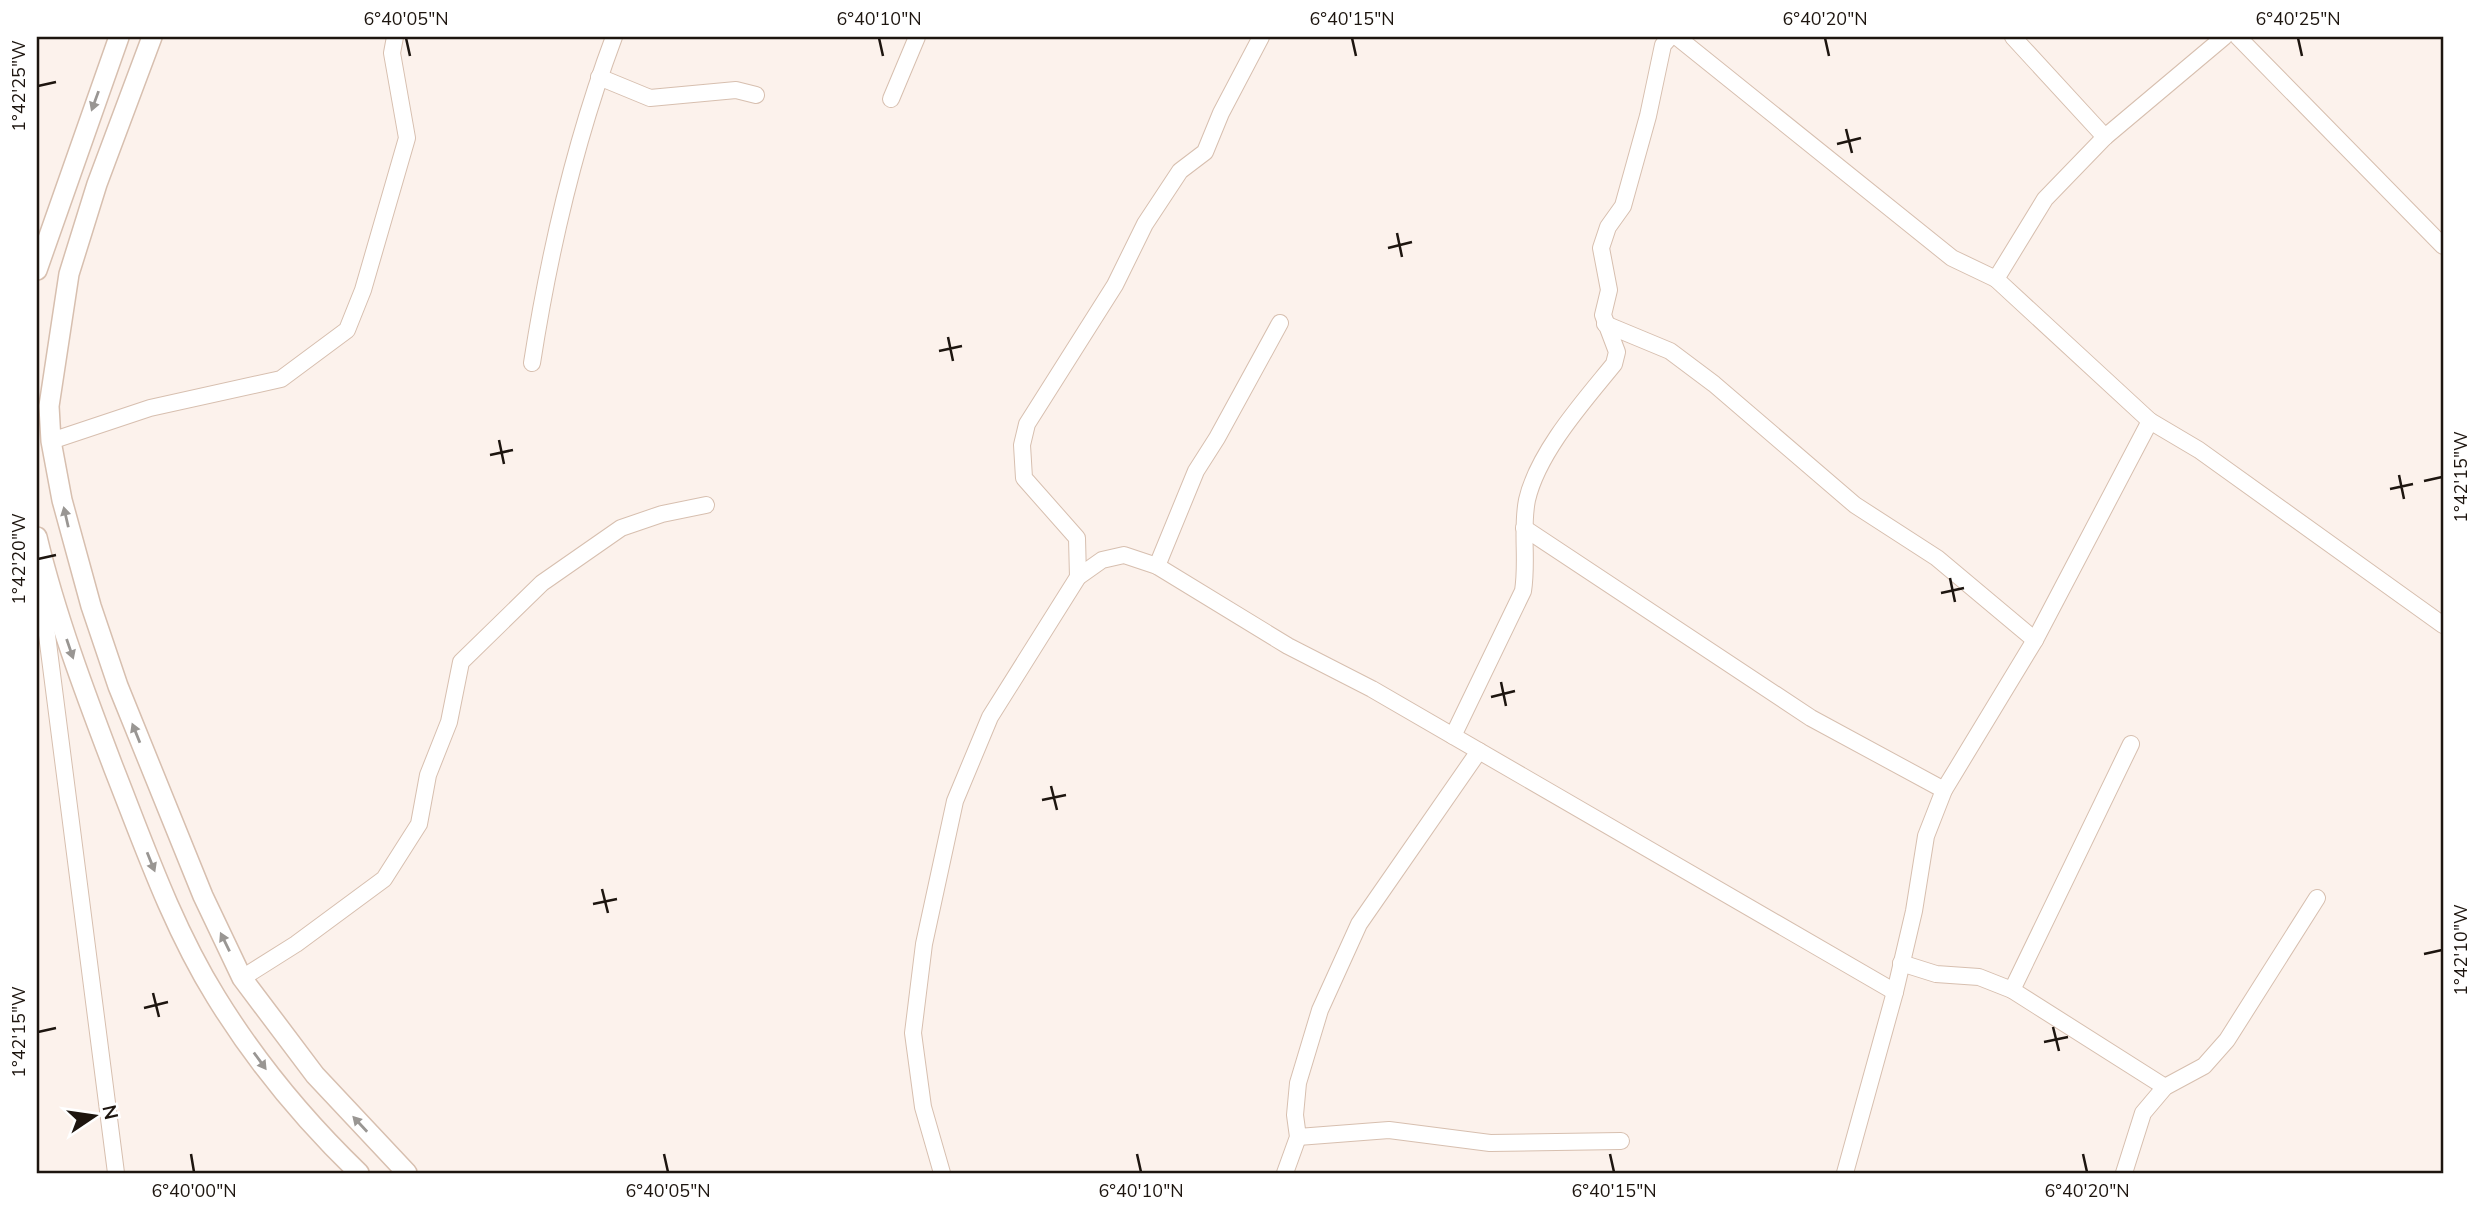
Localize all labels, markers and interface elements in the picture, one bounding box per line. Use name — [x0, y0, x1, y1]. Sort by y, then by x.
text: 6°40'05"N — [363, 7, 449, 31]
text: 6°40'10"N — [836, 7, 922, 31]
text: 6°40'15"N — [1309, 7, 1395, 31]
text: 6°40'20"N — [1782, 7, 1868, 31]
text: 6°40'25"N — [2255, 7, 2341, 31]
text: 1°42'25"W — [7, 40, 31, 132]
one-way arrow — [90, 90, 101, 111]
text: 1°42'15"W — [2449, 431, 2473, 523]
one-way arrow — [60, 506, 71, 528]
text: 1°42'20"W — [7, 513, 31, 605]
one-way arrow — [65, 639, 76, 660]
one-way arrow — [131, 722, 142, 743]
one-way arrow — [146, 852, 157, 873]
text: 1°42'10"W — [2449, 904, 2473, 996]
one-way arrow — [219, 932, 231, 952]
text: 1°42'15"W — [7, 986, 31, 1078]
one-way arrow — [253, 1052, 267, 1070]
north arrow — [60, 1080, 130, 1150]
text: N — [95, 1103, 124, 1122]
one-way arrow — [352, 1115, 368, 1133]
text: 6°40'00"N — [151, 1179, 237, 1203]
text: 6°40'05"N — [625, 1179, 711, 1203]
text: 6°40'10"N — [1098, 1179, 1184, 1203]
text: 6°40'15"N — [1571, 1179, 1657, 1203]
text: 6°40'20"N — [2044, 1179, 2130, 1203]

